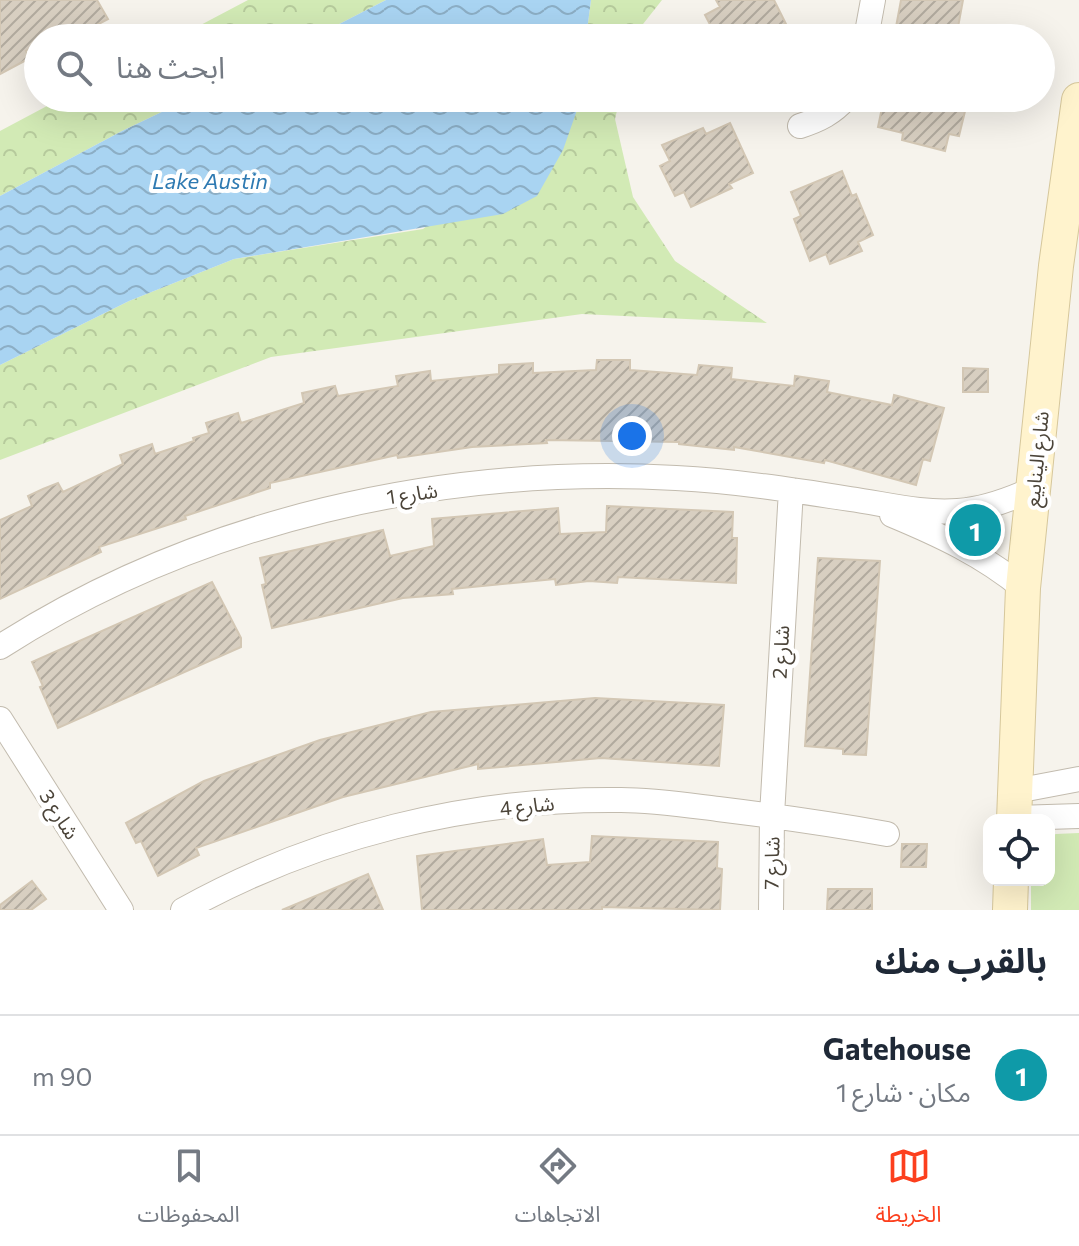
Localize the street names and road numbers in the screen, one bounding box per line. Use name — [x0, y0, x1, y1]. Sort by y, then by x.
street label: شارع الينابيع — [1019, 410, 1057, 509]
street label: شارع 1 — [385, 478, 440, 512]
street label: شارع 2 — [767, 624, 797, 680]
street label: شارع 3 — [32, 785, 85, 845]
street label: شارع 4 — [498, 790, 556, 824]
street label: شارع 7 — [759, 836, 787, 890]

